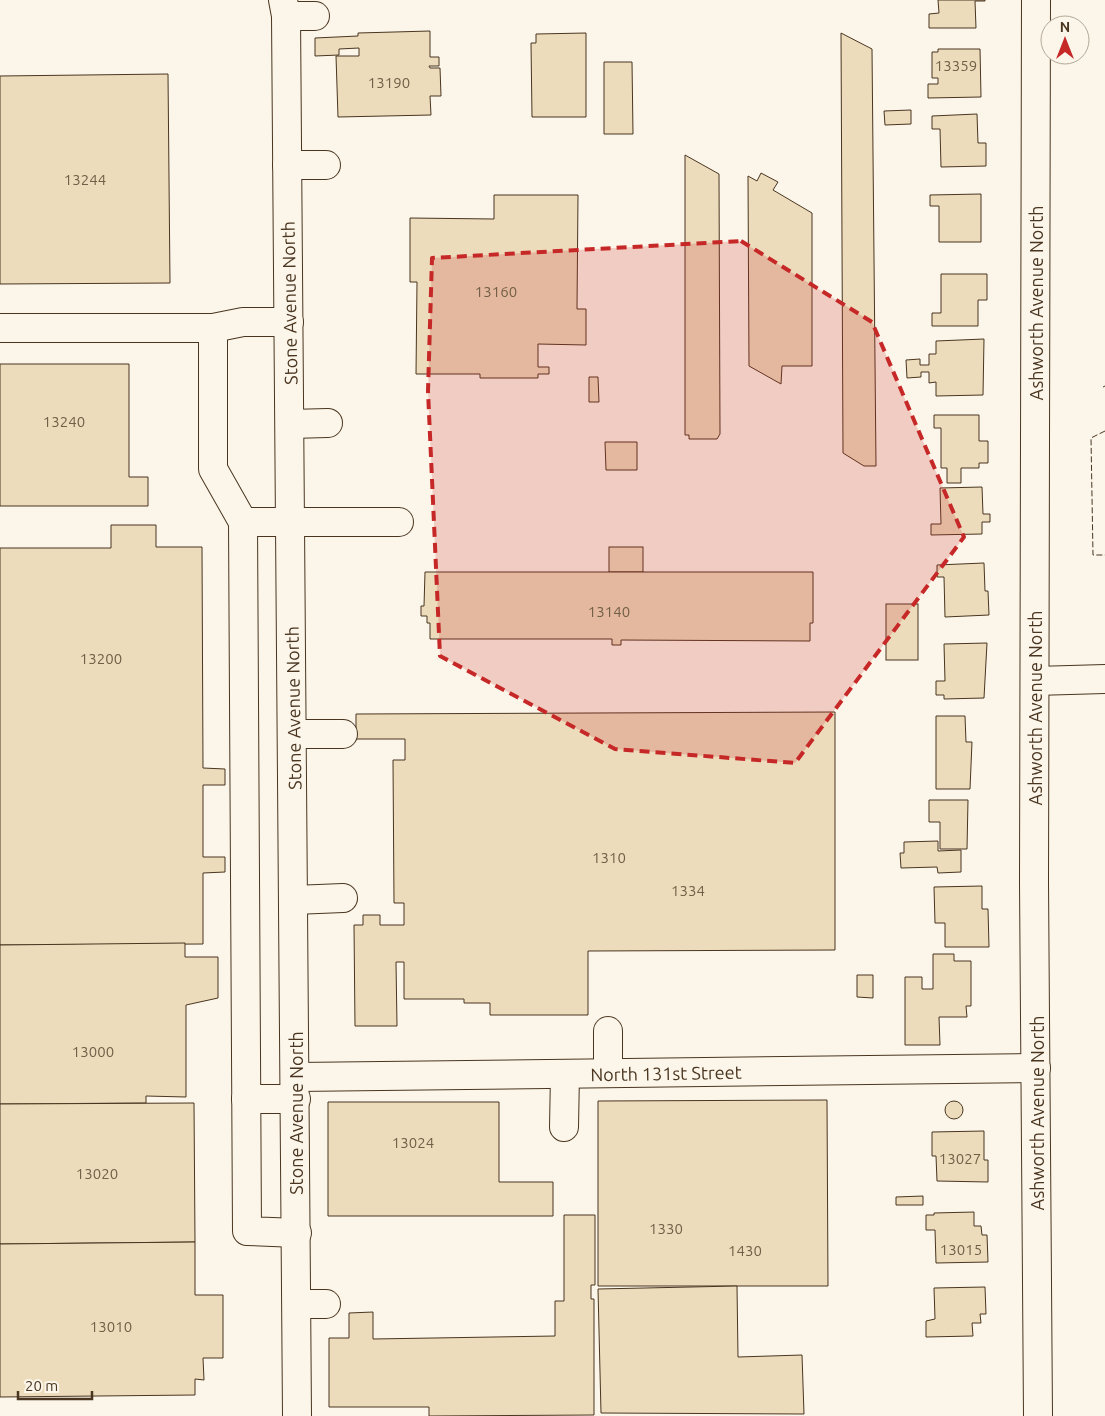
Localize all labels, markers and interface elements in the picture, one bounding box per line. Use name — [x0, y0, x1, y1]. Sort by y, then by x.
north arrow — [1040, 15, 1090, 65]
text: N — [1060, 19, 1070, 35]
house number: 13359 — [935, 57, 977, 74]
house number: 13190 — [368, 74, 410, 91]
house number: 13244 — [64, 171, 106, 188]
street label: Ashworth Avenue North — [1026, 205, 1046, 401]
street label: Stone Avenue North — [278, 221, 300, 385]
house number: 13160 — [475, 283, 517, 300]
house number: 13240 — [43, 413, 85, 430]
house number: 13140 — [588, 603, 630, 620]
street label: Ashworth Avenue North — [1025, 610, 1045, 806]
street label: Stone Avenue North — [282, 626, 304, 790]
house number: 13200 — [80, 650, 122, 667]
house number: 1310 — [592, 849, 626, 866]
house number: 1334 — [671, 882, 705, 899]
street label: Ashworth Avenue North — [1027, 1015, 1047, 1211]
street label: Stone Avenue North — [286, 1031, 306, 1195]
house number: 13000 — [72, 1043, 114, 1060]
street label: North 131st Street — [590, 1062, 742, 1084]
house number: 13024 — [392, 1134, 434, 1151]
house number: 13027 — [939, 1150, 981, 1167]
house number: 13020 — [76, 1165, 118, 1182]
house number: 1330 — [649, 1220, 683, 1237]
house number: 13015 — [940, 1241, 982, 1258]
house number: 1430 — [728, 1242, 762, 1259]
house number: 13010 — [90, 1318, 132, 1335]
scale bar — [18, 1368, 91, 1400]
text: 20 m — [25, 1377, 58, 1394]

